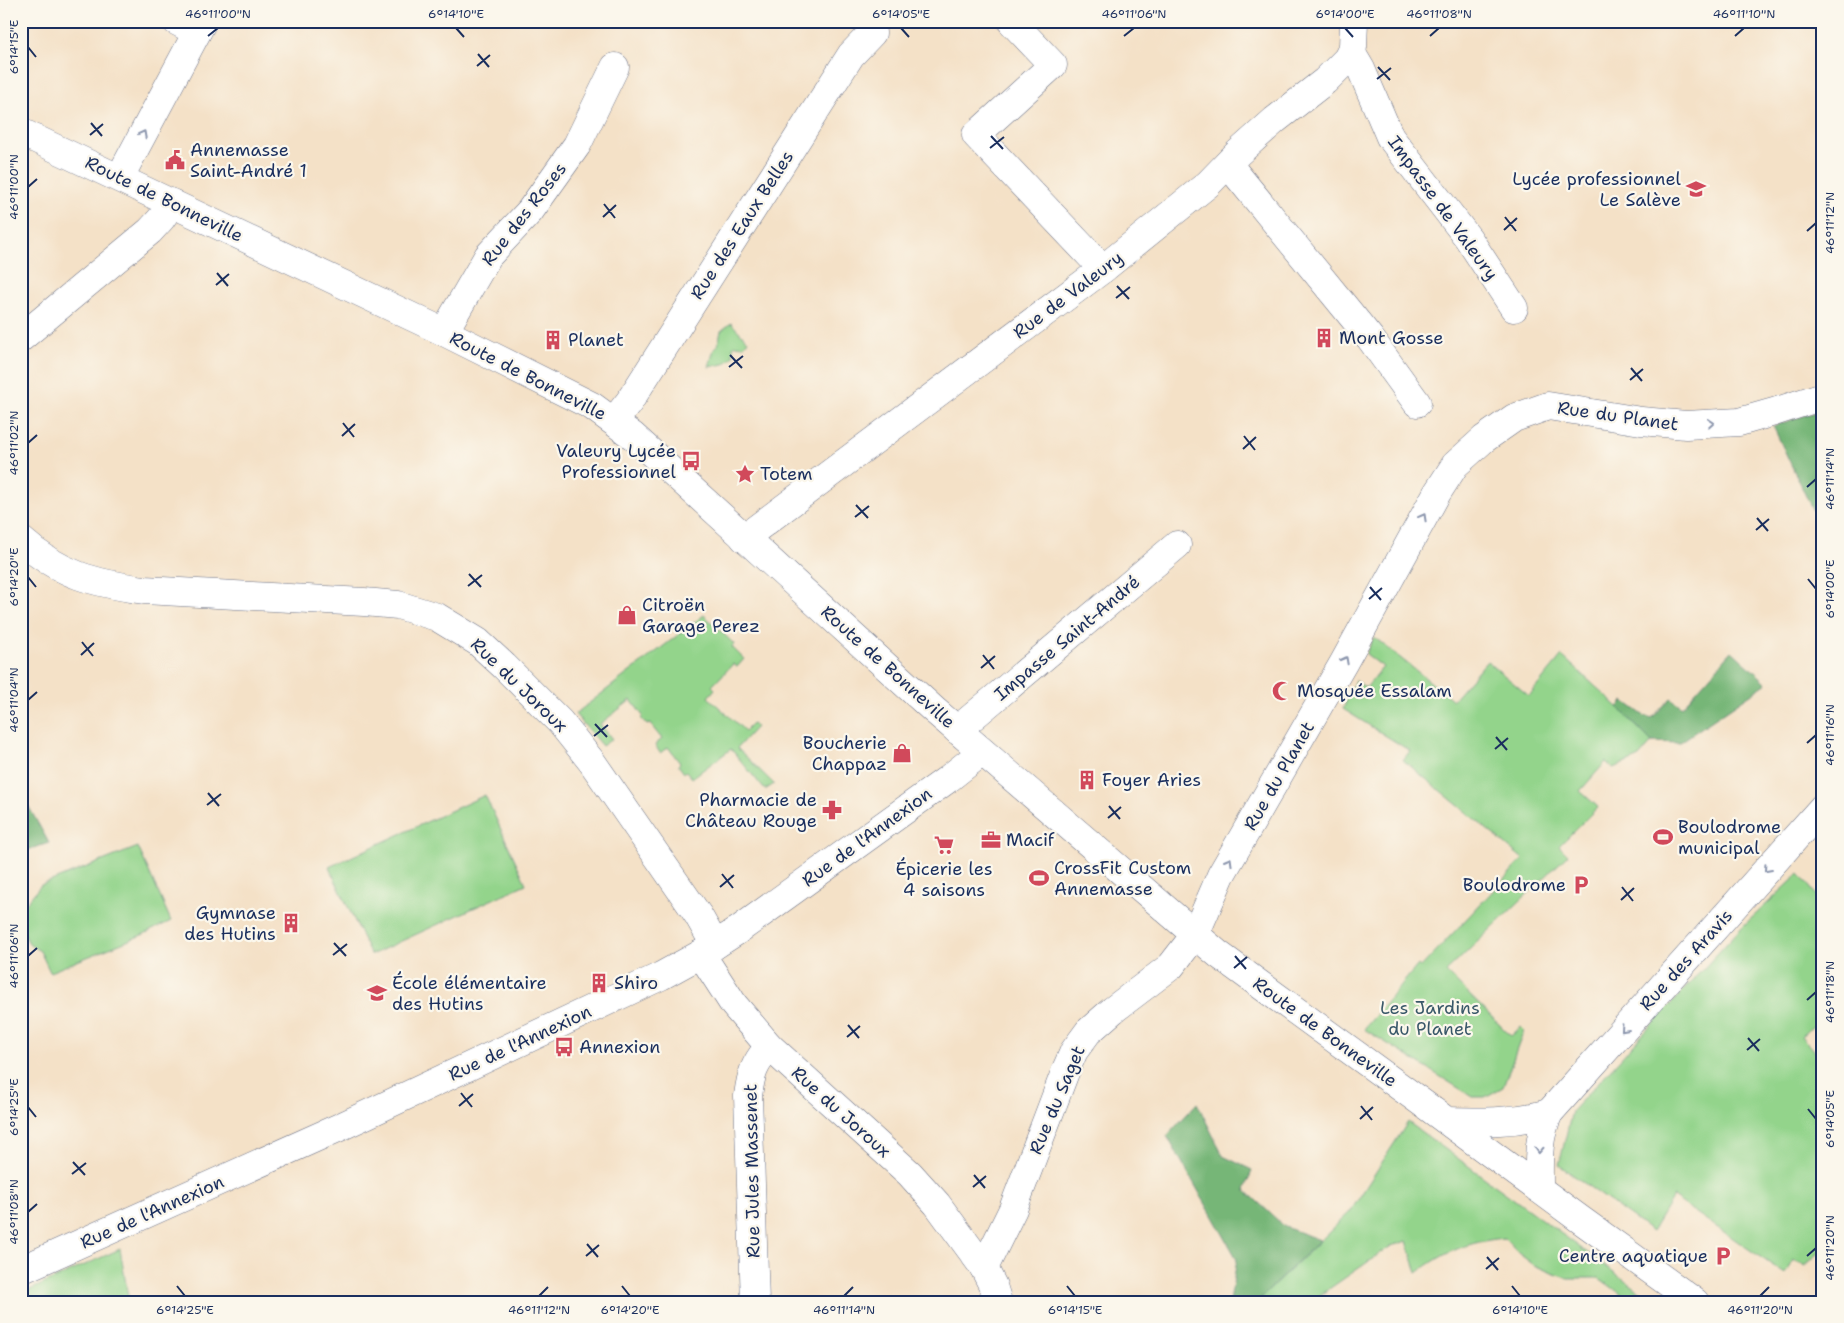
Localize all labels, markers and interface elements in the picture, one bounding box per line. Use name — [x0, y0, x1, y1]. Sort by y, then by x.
text: 46°11'00"N — [185, 6, 251, 22]
text: 6°14'10"E — [428, 6, 484, 22]
text: 6°14'05"E — [872, 6, 930, 22]
text: 46°11'06"N — [1102, 6, 1166, 22]
text: 6°14'00"E — [1315, 6, 1375, 22]
text: 46°11'08"N — [1406, 6, 1472, 22]
text: 46°11'10"N — [1713, 6, 1775, 22]
text: 6°14'15"E — [6, 20, 22, 74]
one-way arrow — [136, 130, 146, 139]
street label: Impasse de Valeury — [1382, 131, 1504, 285]
place label: Annemasse Saint-André 1 — [190, 138, 307, 183]
street label: Rue des Eaux Belles — [685, 146, 799, 304]
public building icon: Annemasse Saint-André 1 — [164, 149, 186, 171]
street label: Route de Bonneville — [81, 150, 247, 248]
text: 46°11'00"N — [6, 154, 22, 220]
street label: Rue des Roses — [476, 157, 572, 271]
place label: Lycée professionnel Le Salève — [1512, 167, 1682, 212]
school or university icon: Lycée professionnel Le Salève — [1685, 178, 1707, 200]
text: 46°11'12"N — [1822, 192, 1838, 254]
street label: Rue de Valeury — [1008, 246, 1128, 344]
street label: Route de Bonneville — [445, 326, 611, 426]
place label: Mont Gosse — [1339, 326, 1444, 350]
building icon: Mont Gosse — [1313, 327, 1335, 349]
place label: Planet — [568, 328, 624, 352]
building icon: Planet — [542, 329, 564, 351]
street label: Rue du Planet — [1556, 396, 1680, 436]
text: 46°11'02"N — [6, 410, 22, 476]
one-way arrow — [1708, 418, 1716, 429]
place label: Valeury Lycée Professionnel — [556, 439, 677, 484]
text: 46°11'14"N — [1822, 448, 1838, 510]
bus stop icon: Valeury Lycée Professionnel — [680, 450, 702, 472]
place label: Totem — [760, 462, 813, 486]
place icon: Totem — [734, 463, 756, 485]
one-way arrow — [1417, 514, 1427, 523]
text: 6°14'20"E — [6, 548, 22, 606]
text: 6°14'00"E — [1822, 559, 1838, 619]
street label: Impasse Saint-André — [989, 570, 1145, 706]
place label: Citroën Garage Perez — [642, 593, 760, 638]
street label: Route de Bonneville — [816, 600, 960, 734]
shop icon: Citroën Garage Perez — [616, 604, 638, 626]
street label: Rue du Joroux — [465, 633, 573, 737]
one-way arrow — [1339, 656, 1349, 665]
text: 46°11'04"N — [6, 667, 22, 733]
place label: Mosquée Essalam — [1297, 679, 1452, 703]
mosque icon: Mosquée Essalam — [1271, 680, 1293, 702]
text: 46°11'16"N — [1822, 704, 1838, 766]
street label: Rue du Planet — [1238, 717, 1320, 835]
place label: Boucherie Chappaz — [803, 731, 887, 776]
shop icon: Boucherie Chappaz — [891, 742, 913, 764]
place label: Foyer Aries — [1102, 768, 1201, 792]
building icon: Foyer Aries — [1076, 769, 1098, 791]
street label: Rue de l'Annexion — [797, 782, 937, 892]
place label: Pharmacie de Château Rouge — [685, 788, 817, 833]
pharmacy icon: Pharmacie de Château Rouge — [821, 799, 843, 821]
place label: Boulodrome municipal — [1678, 815, 1781, 860]
sports icon: Boulodrome municipal — [1652, 826, 1674, 848]
place label: Macif — [1006, 828, 1055, 852]
office icon: Macif — [980, 829, 1002, 851]
supermarket icon: Épicerie les 4 saisons — [933, 834, 955, 856]
place label: CrossFit Custom Annemasse — [1054, 856, 1191, 901]
place label: Épicerie les 4 saisons — [895, 857, 993, 902]
one-way arrow — [1223, 858, 1233, 867]
one-way arrow — [1764, 864, 1773, 873]
sports icon: CrossFit Custom Annemasse — [1028, 867, 1050, 889]
place label: Boulodrome — [1463, 873, 1566, 897]
parking icon: Boulodrome — [1570, 874, 1592, 896]
place label: Gymnase des Hutins — [184, 901, 276, 946]
street label: Rue des Aravis — [1634, 904, 1738, 1016]
building icon: Gymnase des Hutins — [280, 912, 302, 934]
text: 46°11'06"N — [6, 924, 22, 988]
text: 46°11'18"N — [1822, 961, 1838, 1023]
place label: École élémentaire des Hutins — [392, 971, 547, 1016]
place label: Shiro — [614, 971, 658, 995]
street label: Route de Bonneville — [1248, 971, 1402, 1093]
building icon: Shiro — [588, 972, 610, 994]
school or university icon: École élémentaire des Hutins — [366, 982, 388, 1004]
park label: Les Jardins du Planet — [1380, 996, 1480, 1041]
street label: Rue de l'Annexion — [445, 999, 595, 1087]
one-way arrow — [1620, 1024, 1629, 1033]
place label: Annexion — [579, 1035, 660, 1059]
bus stop icon: Annexion — [553, 1036, 575, 1058]
street label: Rue du Saget — [1023, 1042, 1091, 1158]
street label: Rue du Joroux — [786, 1061, 896, 1163]
text: 6°14'25"E — [6, 1078, 22, 1136]
street label: Rue Jules Massenet — [738, 1083, 766, 1258]
text: 6°14'05"E — [1822, 1090, 1838, 1148]
one-way arrow — [1534, 1146, 1545, 1154]
street label: Rue de l'Annexion — [76, 1170, 228, 1254]
text: 46°11'08"N — [6, 1179, 22, 1245]
text: 46°11'20"N — [1822, 1215, 1838, 1281]
place label: Centre aquatique — [1559, 1244, 1708, 1268]
parking icon: Centre aquatique — [1712, 1245, 1734, 1267]
text: 6°14'25"E — [156, 1302, 214, 1318]
text: 46°11'12"N — [508, 1302, 570, 1318]
text: 6°14'20"E — [601, 1302, 659, 1318]
text: 46°11'14"N — [813, 1302, 875, 1318]
text: 6°14'15"E — [1048, 1302, 1102, 1318]
text: 6°14'10"E — [1492, 1302, 1548, 1318]
text: 46°11'20"N — [1727, 1302, 1793, 1318]

